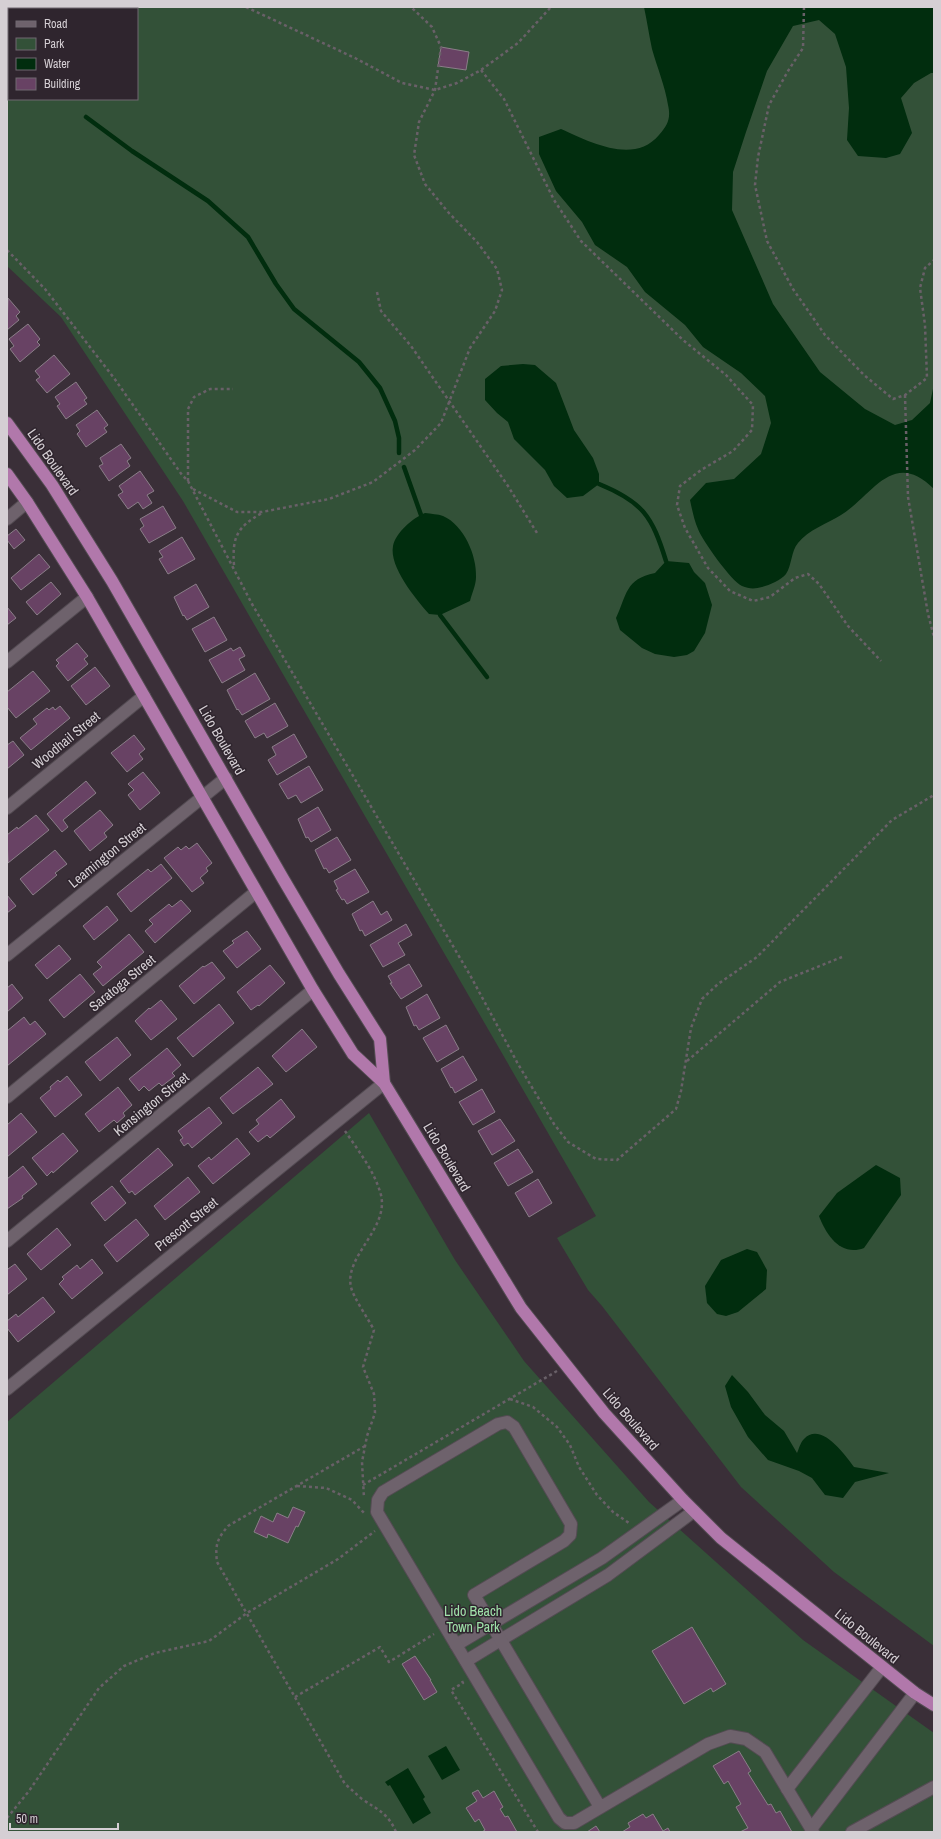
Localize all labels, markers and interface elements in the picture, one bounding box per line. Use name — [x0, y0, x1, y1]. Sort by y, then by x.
legend — [8, 8, 138, 100]
text: Road — [44, 16, 68, 32]
text: Park — [44, 36, 64, 52]
text: Water — [44, 56, 71, 72]
text: Building — [44, 76, 81, 92]
street label: Lido Boulevard — [23, 425, 83, 499]
street label: Lido Boulevard — [195, 702, 249, 778]
street label: Woodhail Street — [28, 707, 104, 773]
street label: Leamington Street — [65, 818, 149, 892]
street label: Saratoga Street — [85, 951, 159, 1015]
street label: Kensington Street — [110, 1068, 192, 1140]
street label: Lido Boulevard — [419, 1119, 475, 1195]
street label: Prescott Street — [151, 1193, 221, 1255]
street label: Lido Boulevard — [599, 1384, 663, 1454]
park label: Lido Beach Town Park — [444, 1602, 502, 1636]
street label: Lido Boulevard — [831, 1605, 903, 1667]
scale bar — [10, 1805, 118, 1831]
text: 50 m — [16, 1811, 38, 1827]

